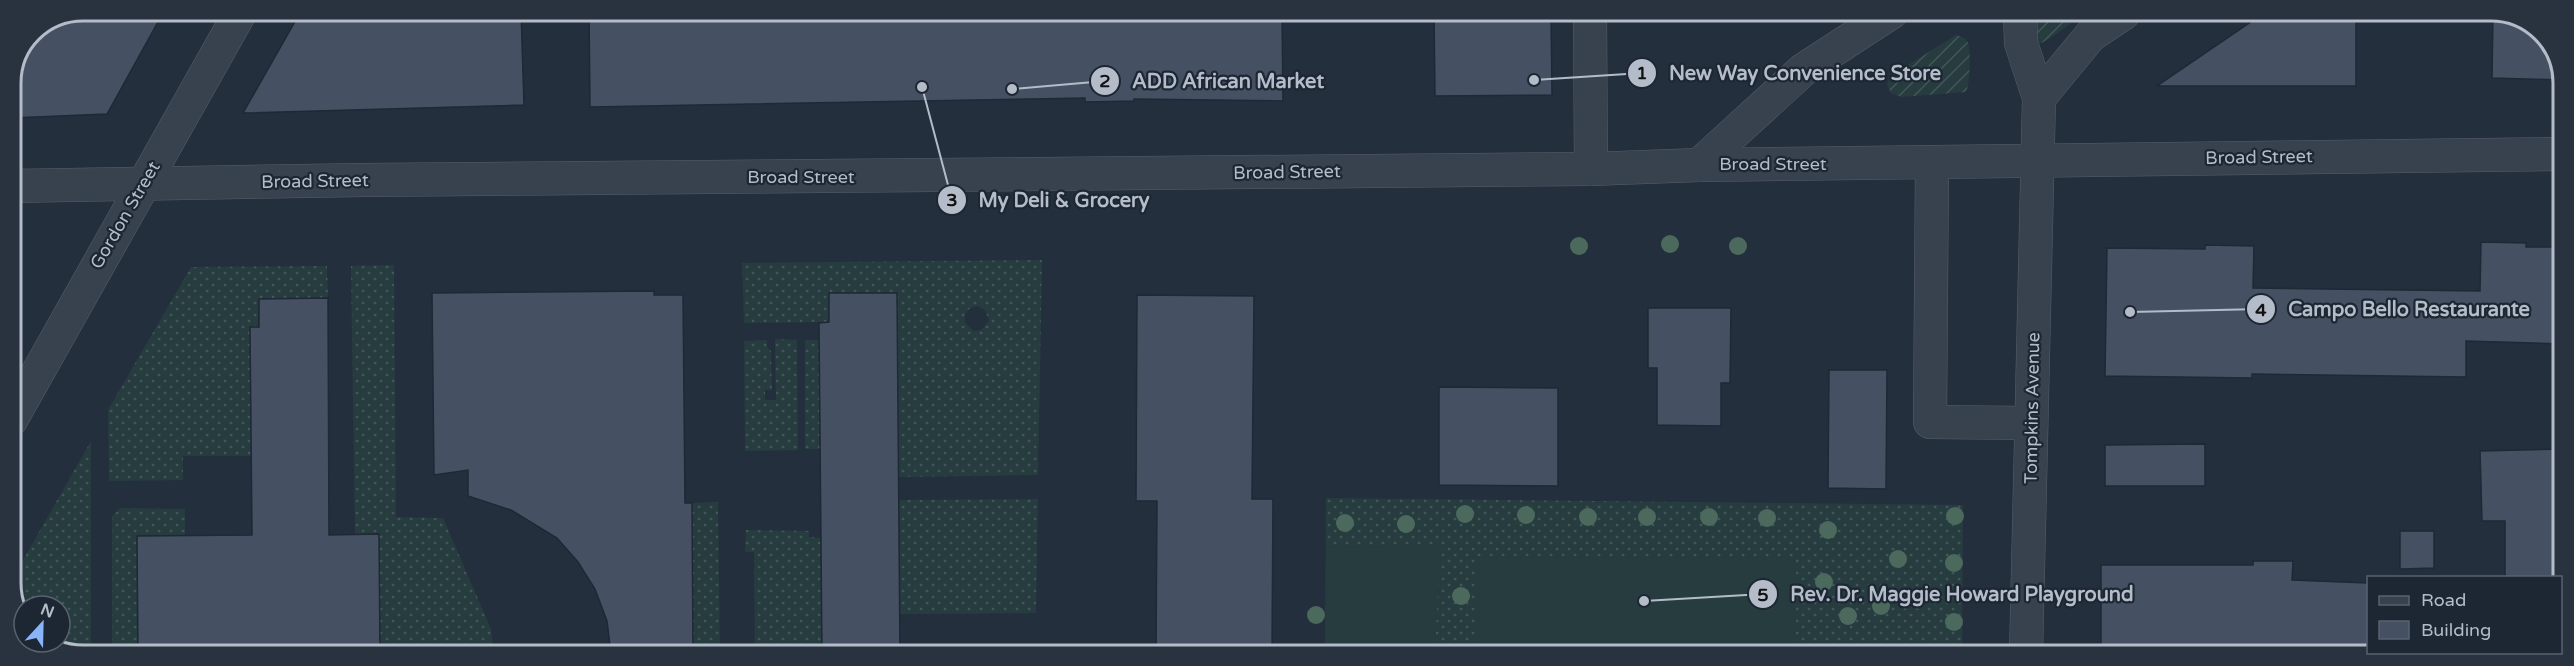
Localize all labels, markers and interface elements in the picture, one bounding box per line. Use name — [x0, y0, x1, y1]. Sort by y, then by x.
callout: New Way Convenience Store — [1627, 54, 1953, 92]
callout: ADD African Market — [1090, 62, 1336, 100]
text: 1 — [1636, 62, 1648, 84]
text: New Way Convenience Store — [1669, 62, 1941, 86]
text: 2 — [1099, 70, 1111, 92]
text: ADD African Market — [1132, 70, 1324, 94]
street label: Broad Street — [2205, 145, 2313, 169]
street label: Broad Street — [1719, 153, 1827, 175]
street label: Gordon Street — [85, 157, 165, 273]
street label: Broad Street — [1233, 160, 1341, 184]
street label: Broad Street — [747, 166, 855, 188]
street label: Broad Street — [261, 169, 369, 193]
callout: My Deli & Grocery — [937, 181, 1162, 219]
text: 3 — [946, 189, 958, 211]
text: My Deli & Grocery — [979, 189, 1150, 213]
callout: Campo Bello Restaurante — [2246, 290, 2542, 328]
text: Campo Bello Restaurante — [2288, 298, 2530, 322]
text: 4 — [2255, 299, 2267, 321]
street label: Tompkins Avenue — [2020, 332, 2044, 484]
callout: Rev. Dr. Maggie Howard Playground — [1748, 575, 2145, 613]
legend — [2367, 576, 2562, 654]
text: Rev. Dr. Maggie Howard Playground — [1790, 583, 2134, 607]
text: 5 — [1757, 584, 1769, 606]
text: Road — [2421, 589, 2466, 611]
north arrow — [12, 594, 72, 654]
text: N — [38, 599, 57, 623]
text: Building — [2421, 619, 2491, 641]

